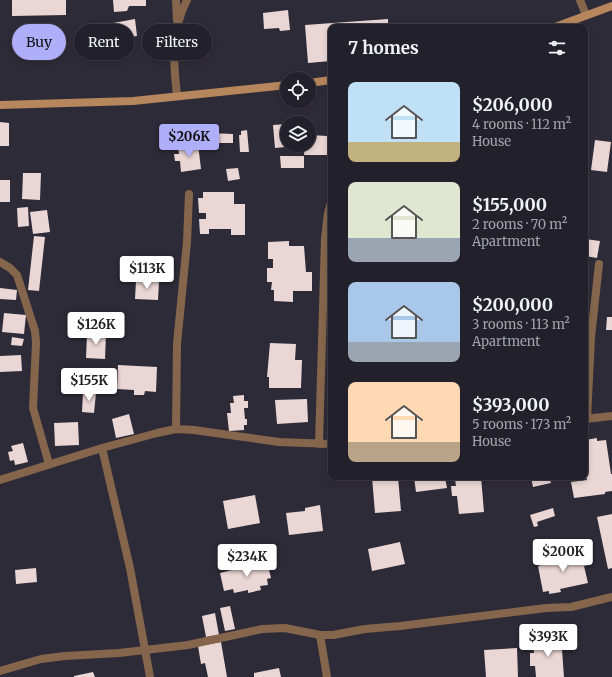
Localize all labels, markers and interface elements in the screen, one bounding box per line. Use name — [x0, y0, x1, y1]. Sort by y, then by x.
chip: Buy — [12, 24, 66, 60]
chip: Rent — [74, 24, 134, 60]
chip: Filters — [142, 24, 212, 60]
text: 7 homes — [348, 37, 419, 59]
icon: filters — [546, 37, 568, 59]
map controls — [280, 72, 316, 152]
button: locate — [280, 72, 316, 108]
text: $206,000 — [472, 94, 552, 116]
icon: home — [380, 98, 428, 146]
button: layers — [280, 116, 316, 152]
text: 4 rooms · 112 m² — [472, 116, 571, 133]
pin: $206K — [161, 124, 217, 158]
text: $206K — [168, 128, 210, 145]
text: House — [472, 133, 511, 150]
text: $155,000 — [472, 194, 547, 216]
icon: home — [380, 198, 428, 246]
text: 2 rooms · 70 m² — [472, 216, 567, 233]
text: Apartment — [472, 233, 540, 250]
pin: $113K — [119, 256, 175, 290]
text: $113K — [129, 260, 165, 277]
text: $200,000 — [472, 294, 553, 316]
icon: home — [380, 298, 428, 346]
pin: $126K — [68, 312, 124, 346]
text: $126K — [77, 316, 115, 333]
text: 3 rooms · 113 m² — [472, 316, 570, 333]
text: Apartment — [472, 333, 540, 350]
pin: $155K — [61, 368, 117, 402]
text: $155K — [70, 372, 108, 389]
text: $393,000 — [472, 394, 549, 416]
icon: home — [380, 398, 428, 446]
text: 5 rooms · 173 m² — [472, 416, 571, 433]
text: House — [472, 433, 511, 450]
pin: $200K — [535, 539, 591, 573]
text: $200K — [542, 543, 584, 560]
pin: $234K — [219, 544, 275, 578]
text: $234K — [227, 548, 267, 565]
pin: $393K — [520, 624, 576, 658]
text: $393K — [528, 628, 568, 645]

